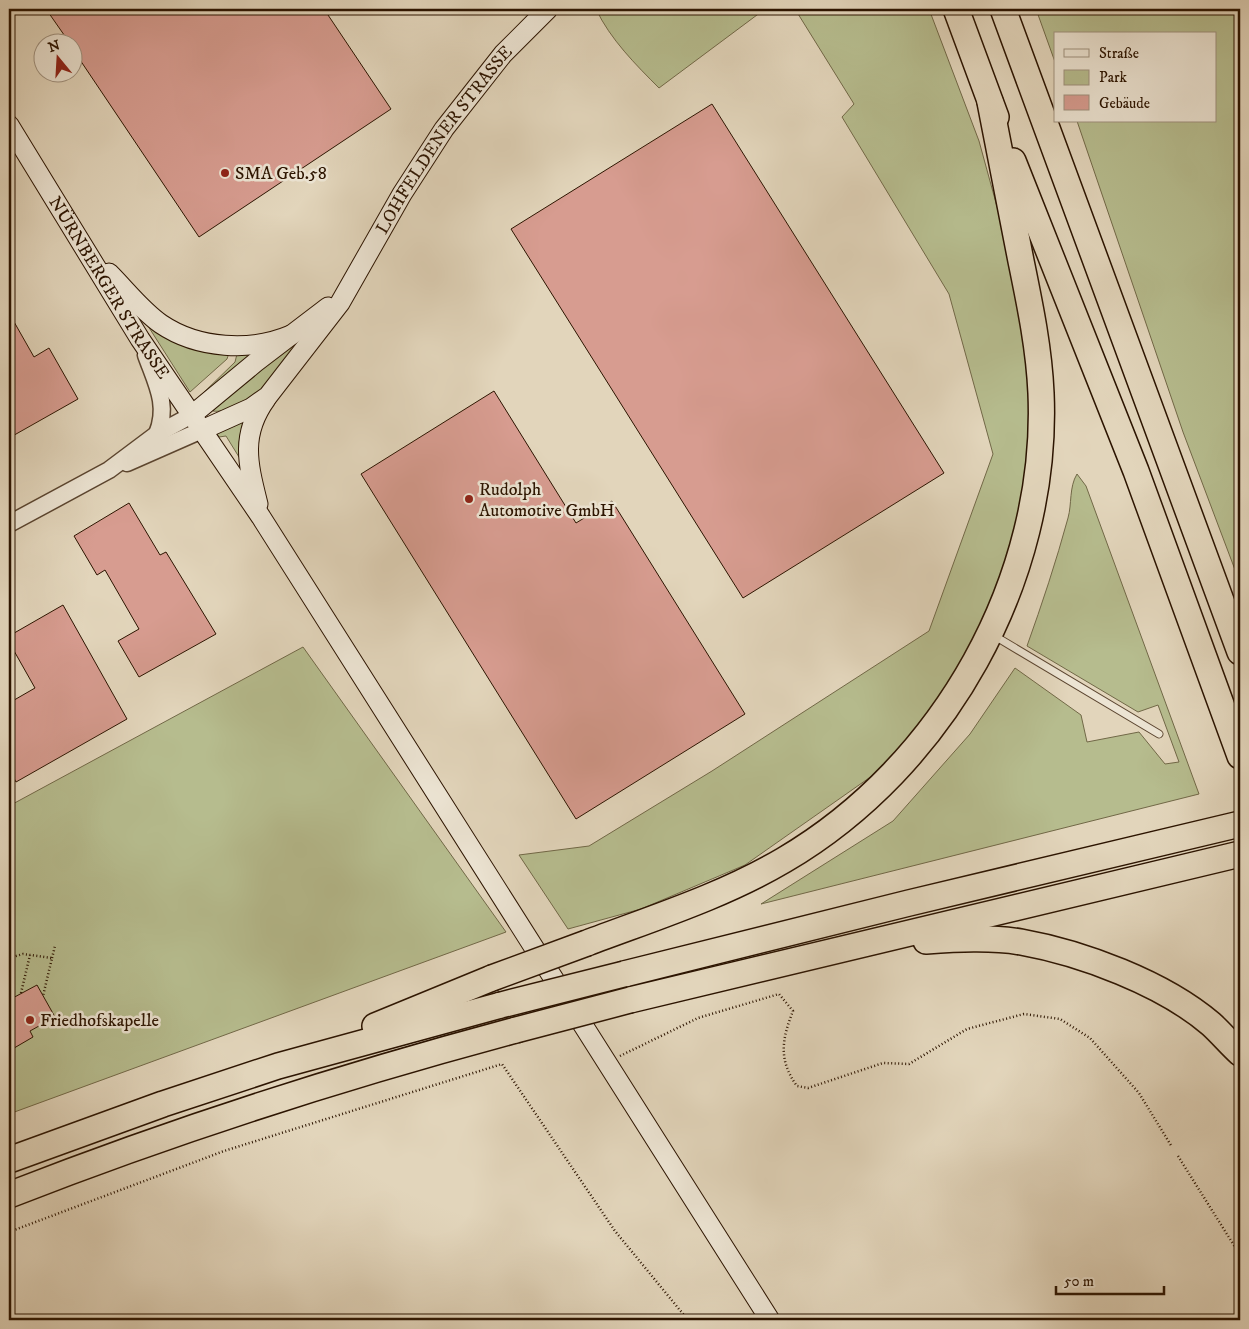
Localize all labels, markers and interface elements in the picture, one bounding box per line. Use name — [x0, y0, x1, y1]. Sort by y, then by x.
north arrow — [32, 32, 82, 82]
legend — [1054, 32, 1216, 122]
text: N — [46, 36, 63, 57]
street label: LOHFELDENER STRASSE — [372, 41, 517, 238]
text: Straße — [1099, 44, 1139, 63]
text: Park — [1099, 68, 1128, 87]
text: Gebäude — [1099, 94, 1150, 113]
place label: SMA Geb.58 — [235, 163, 327, 185]
marker: SMA Geb.58 — [219, 167, 231, 179]
street label: NÜRNBERGER STRASSE — [43, 193, 174, 384]
place label: Rudolph Automotive GmbH — [479, 479, 615, 522]
marker: Rudolph Automotive GmbH — [463, 493, 475, 505]
place label: Friedhofskapelle — [40, 1010, 159, 1032]
marker: Friedhofskapelle — [24, 1014, 36, 1026]
scale bar — [1056, 1264, 1164, 1296]
text: 50 m — [1064, 1272, 1094, 1291]

